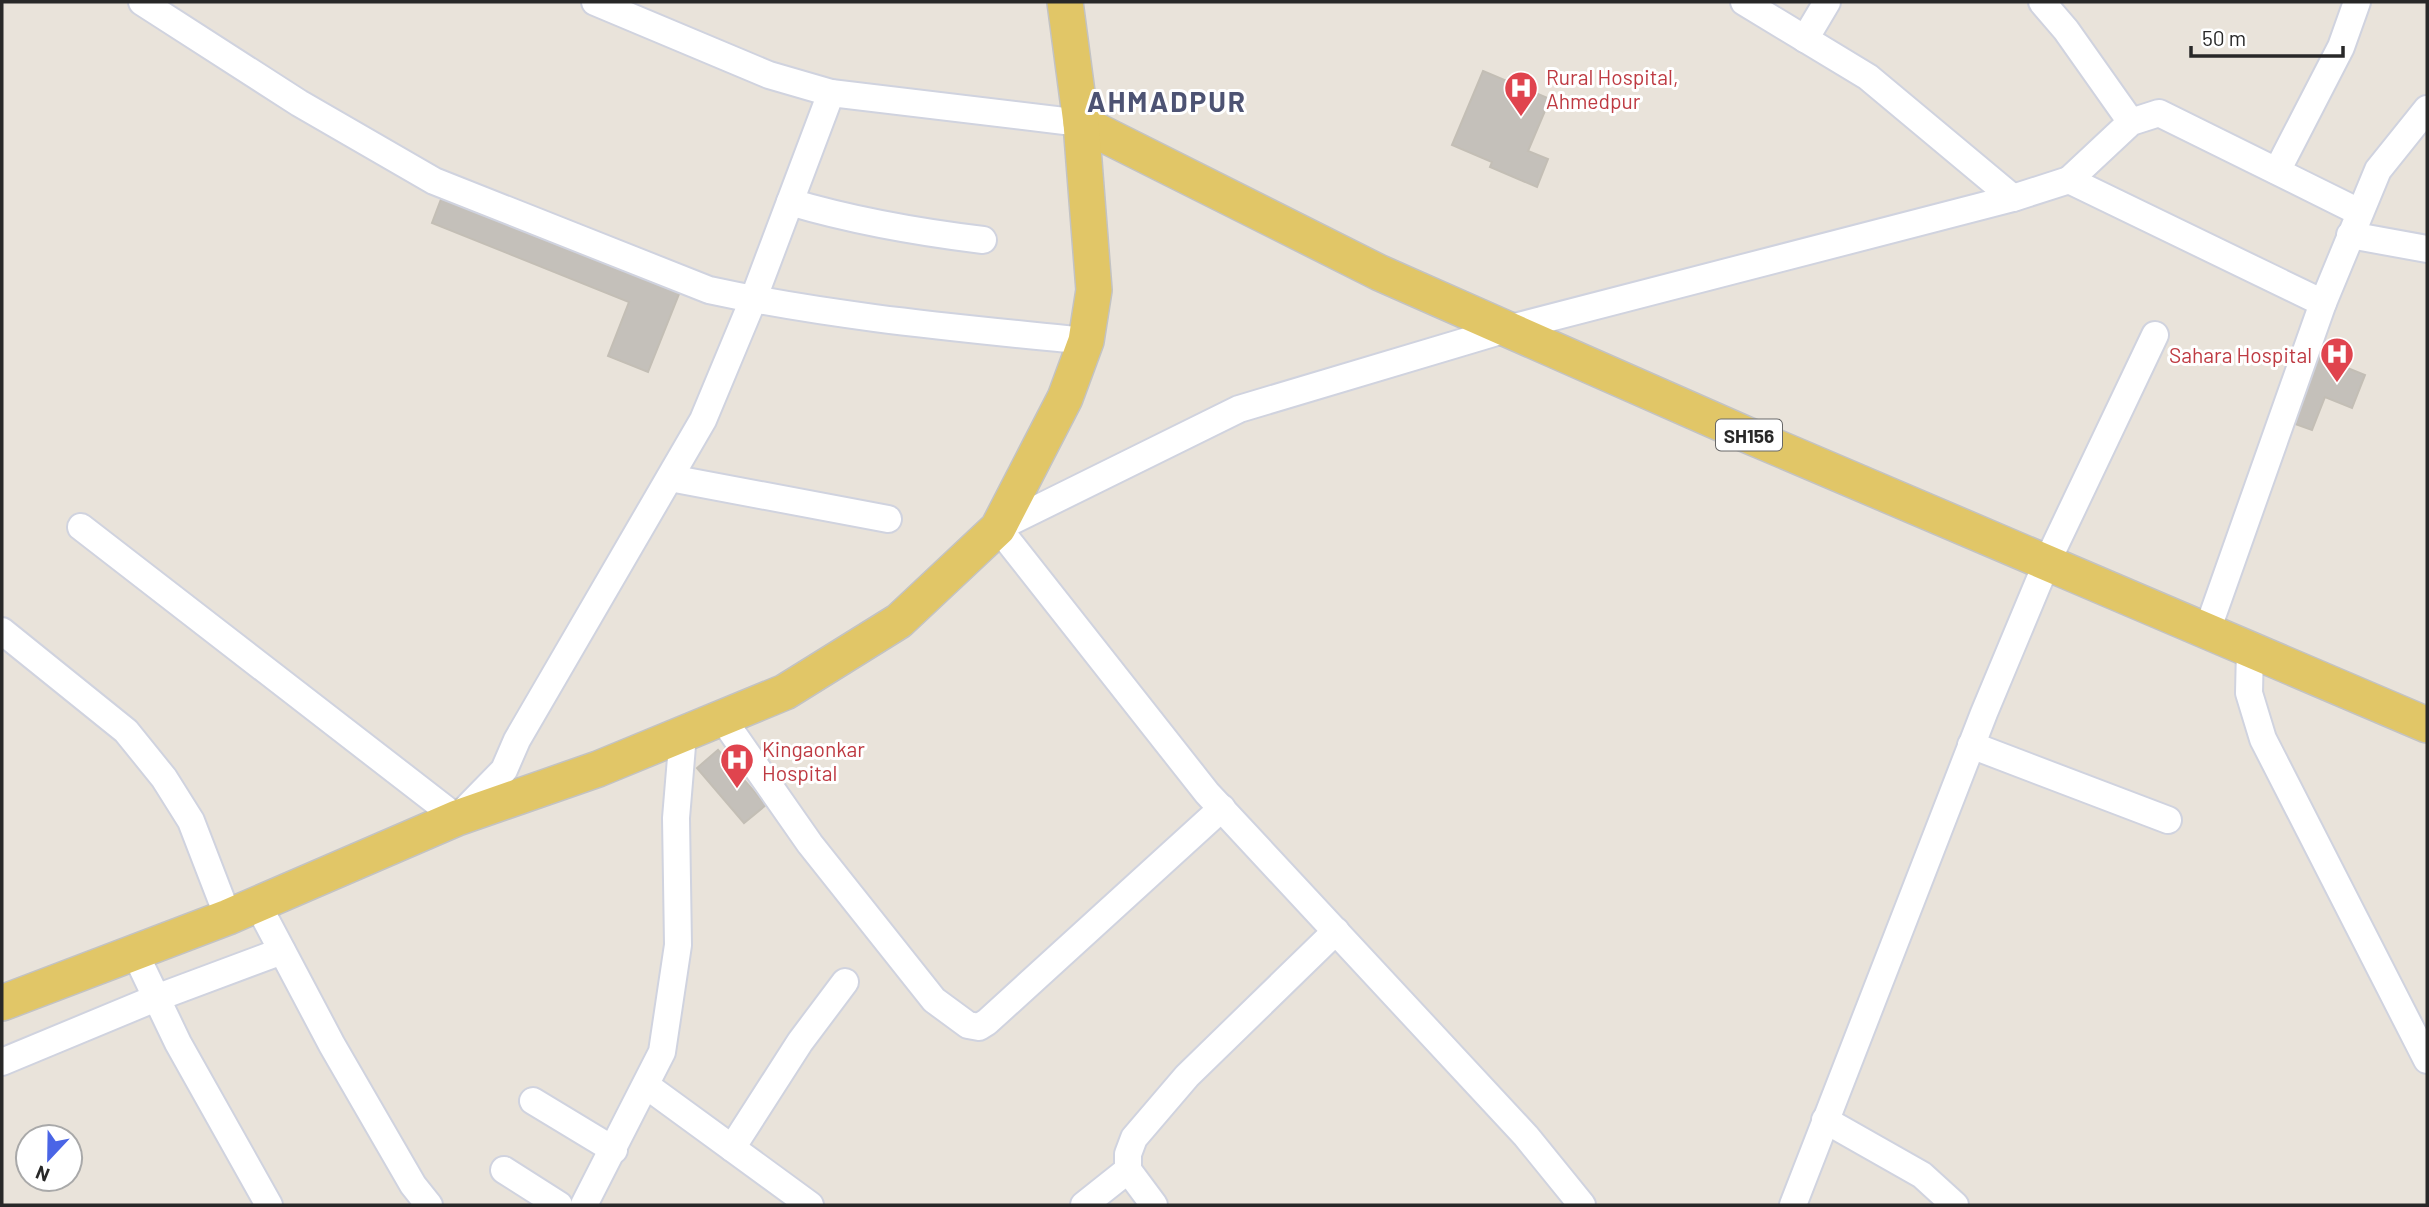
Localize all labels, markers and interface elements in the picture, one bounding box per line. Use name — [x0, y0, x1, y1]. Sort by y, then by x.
scale bar — [2191, 14, 2343, 58]
text: 50 m — [2202, 25, 2246, 50]
place label: Rural Hospital, Ahmedpur — [1546, 64, 1678, 113]
hospital icon: Rural Hospital, Ahmedpur — [1502, 69, 1540, 118]
district label: AHMADPUR — [1087, 84, 1247, 118]
hospital icon: Sahara Hospital — [2318, 335, 2356, 384]
place label: Sahara Hospital — [2169, 342, 2312, 367]
road number: SH156 — [1716, 420, 1782, 450]
place label: Kingaonkar Hospital — [762, 736, 865, 785]
hospital icon: Kingaonkar Hospital — [718, 741, 756, 790]
north arrow — [14, 1123, 84, 1193]
text: N — [32, 1161, 53, 1187]

